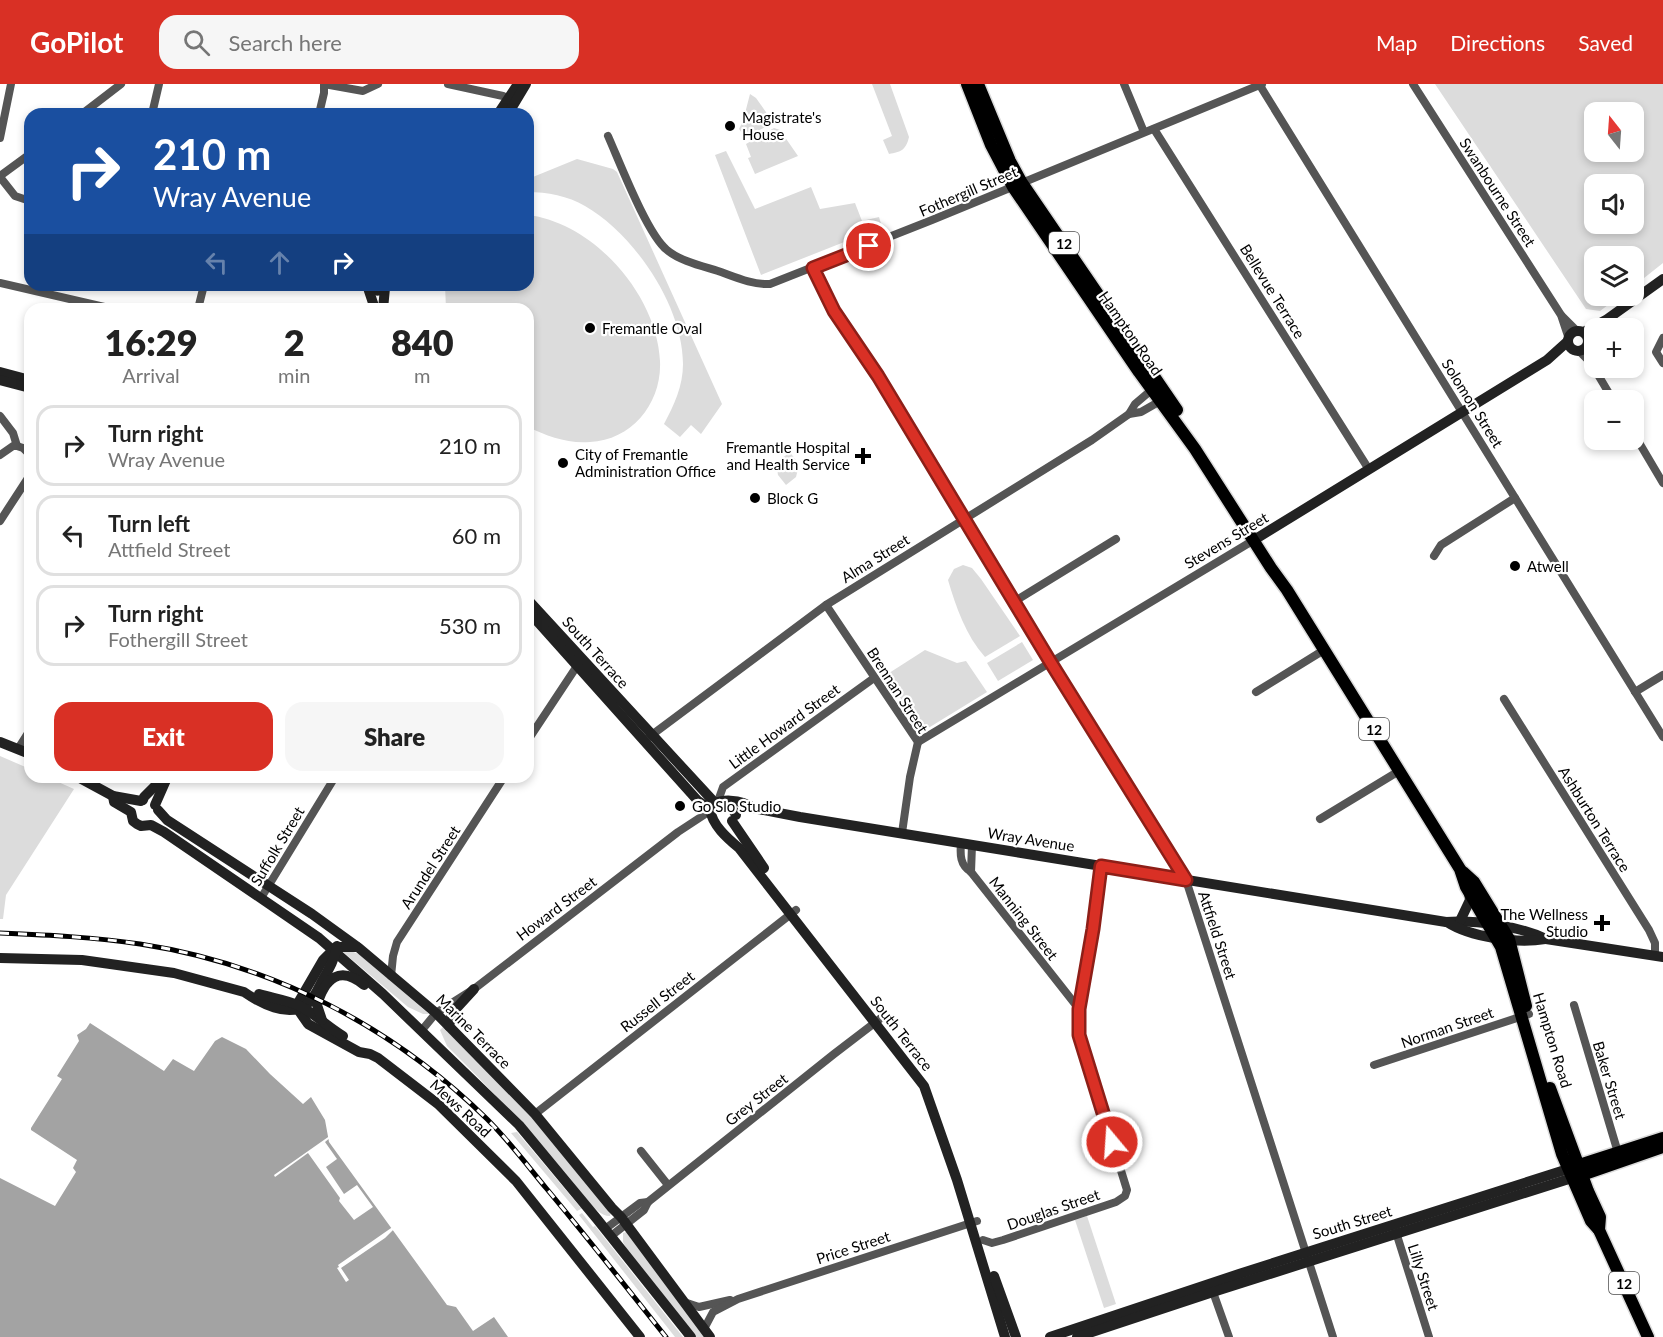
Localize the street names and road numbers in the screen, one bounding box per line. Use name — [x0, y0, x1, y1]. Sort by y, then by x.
street label: Swanbourne Street — [1456, 134, 1540, 250]
street label: Fothergill Street — [916, 162, 1020, 220]
road number: 12 — [1049, 232, 1079, 254]
street label: Bellevue Terrace — [1237, 240, 1309, 342]
street label: Hampton Road — [1095, 287, 1167, 379]
street label: Solomon Street — [1439, 355, 1508, 451]
street label: Stevens Street — [1181, 508, 1272, 572]
street label: Alma Street — [838, 530, 913, 586]
street label: South Terrace — [559, 612, 633, 692]
street label: Brennan Street — [864, 644, 933, 737]
street label: Little Howard Street — [725, 679, 843, 772]
road number: 12 — [1359, 718, 1389, 740]
street label: Ashburton Terrace — [1555, 763, 1635, 875]
street label: Suffolk Street — [246, 803, 308, 889]
street label: Arundel Street — [396, 822, 464, 912]
street label: Wray Avenue — [986, 823, 1076, 855]
street label: Howard Street — [512, 872, 600, 944]
street label: Manning Street — [986, 873, 1063, 964]
street label: Attfield Street — [1195, 889, 1241, 982]
street label: Russell Street — [616, 966, 698, 1035]
street label: Marine Terrace — [433, 990, 515, 1072]
street label: Hampton Road — [1530, 990, 1576, 1090]
street label: South Terrace — [867, 992, 937, 1074]
street label: Norman Street — [1398, 1003, 1496, 1051]
street label: Baker Street — [1590, 1039, 1631, 1122]
street label: Grey Street — [721, 1069, 791, 1129]
street label: Mews Road — [427, 1075, 495, 1141]
street label: Douglas Street — [1004, 1185, 1102, 1233]
street label: South Street — [1310, 1201, 1394, 1243]
street label: Price Street — [814, 1226, 893, 1267]
street label: Lilly Street — [1405, 1241, 1443, 1313]
road number: 12 — [1609, 1272, 1639, 1294]

